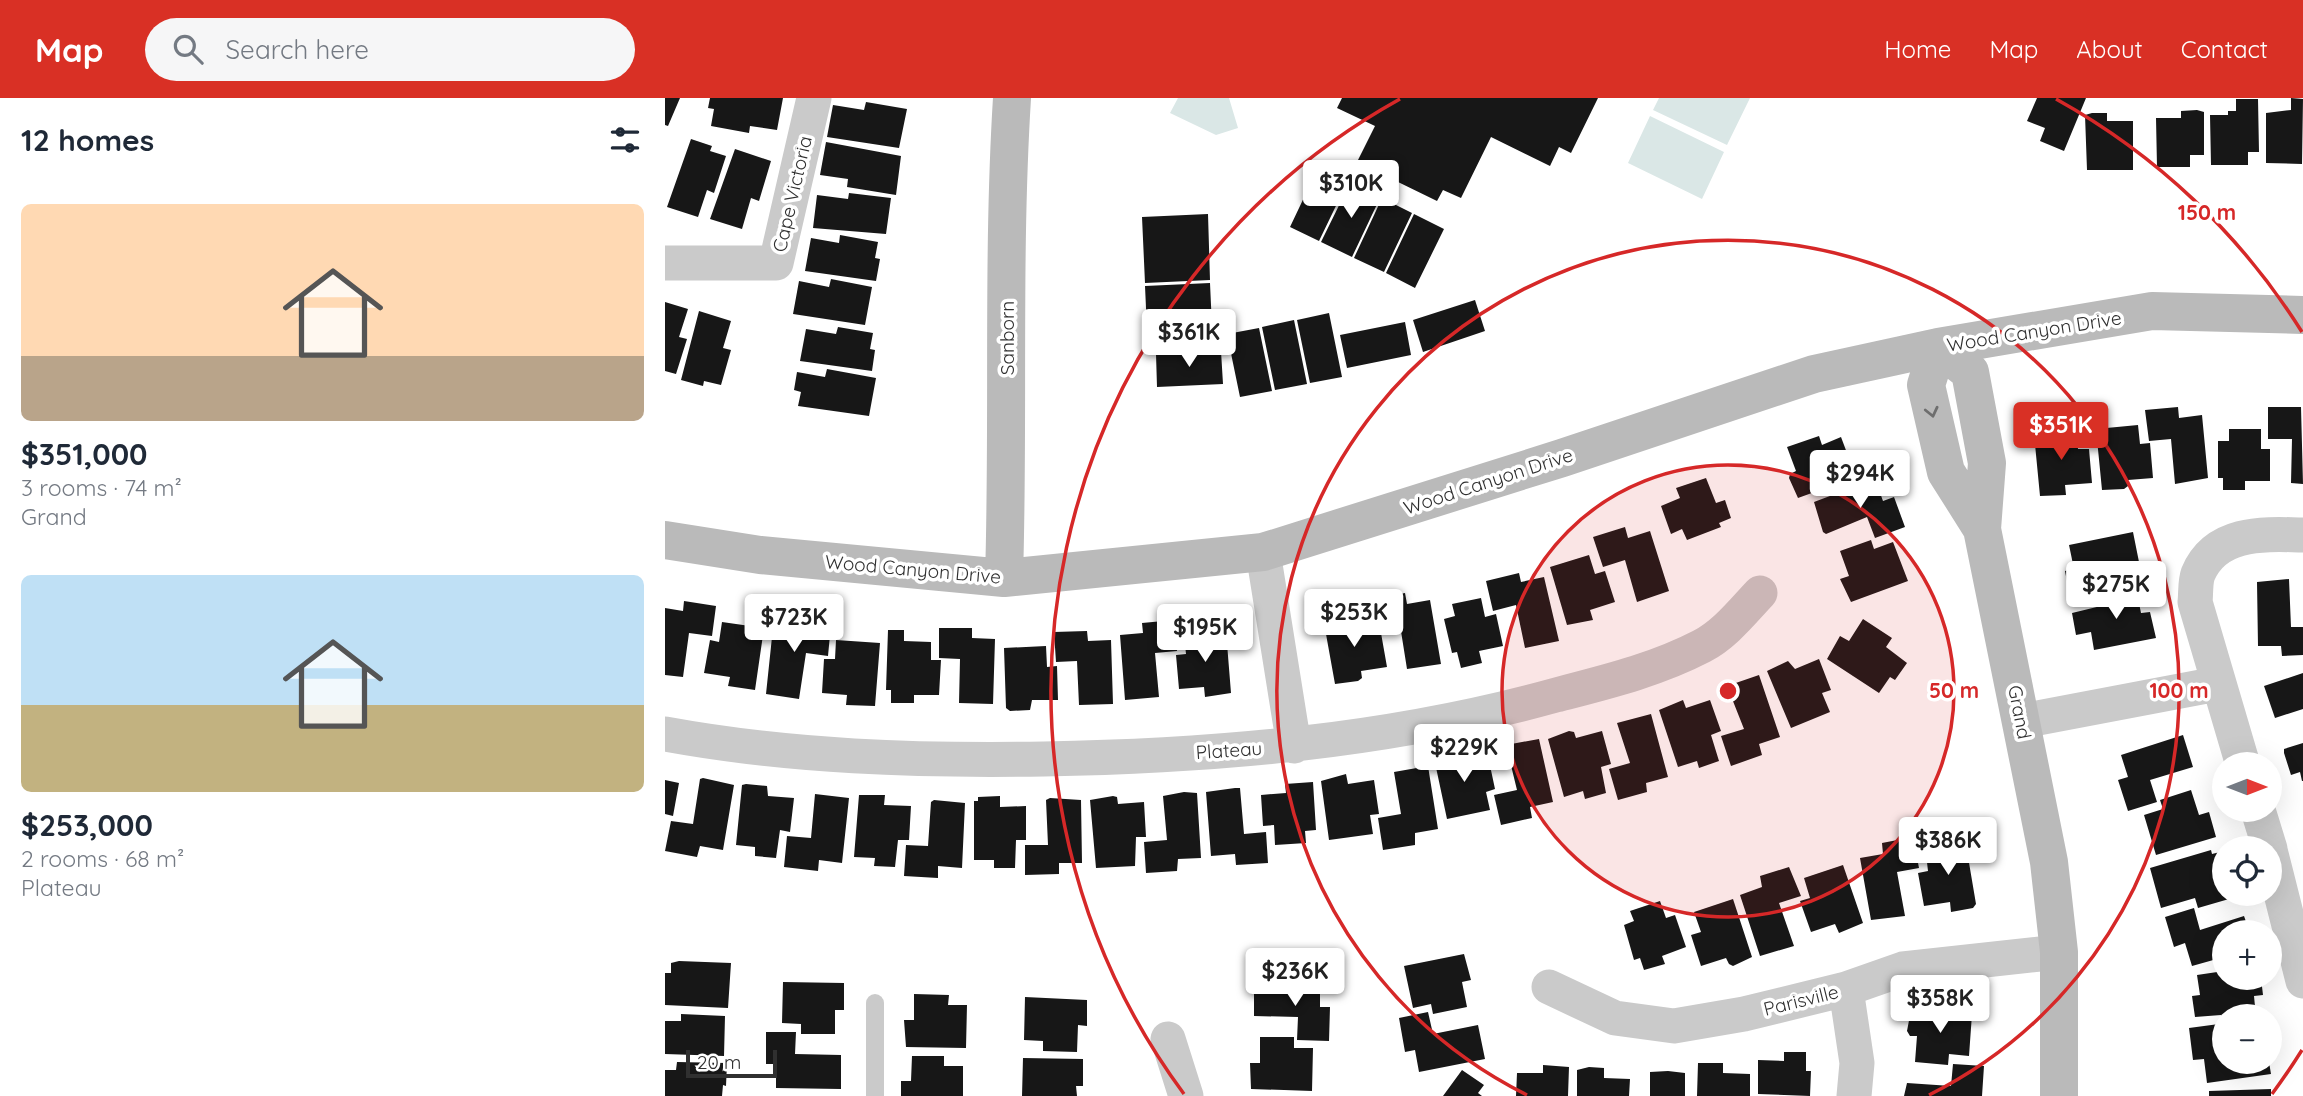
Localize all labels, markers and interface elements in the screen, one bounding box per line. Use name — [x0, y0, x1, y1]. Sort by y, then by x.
search box — [145, 18, 635, 81]
text: Map — [35, 29, 103, 70]
icon: search — [169, 30, 207, 68]
text: Search here — [225, 33, 369, 66]
text: Home — [1884, 34, 1951, 64]
text: Map — [1989, 34, 2038, 64]
text: About — [2076, 34, 2143, 64]
text: Contact — [2181, 34, 2268, 64]
text: 12 homes — [21, 121, 154, 159]
icon: filters — [606, 121, 644, 159]
street label: Cape Victoria — [767, 134, 817, 254]
pin: $310K — [1302, 160, 1400, 220]
text: $310K — [1319, 168, 1383, 197]
text: 150 m — [2178, 199, 2236, 225]
icon: home — [270, 250, 396, 376]
street label: Sanborn — [995, 301, 1019, 375]
street label: Wood Canyon Drive — [1945, 305, 2123, 357]
pin: $361K — [1140, 310, 1238, 369]
text: $361K — [1158, 317, 1220, 346]
pin: $351K — [2012, 402, 2110, 462]
one-way arrow — [1924, 406, 1938, 418]
text: $351K — [2029, 410, 2093, 439]
text: $351,000 — [21, 435, 147, 473]
street label: Wood Canyon Drive — [1400, 442, 1576, 520]
pin: $294K — [1811, 450, 1909, 510]
text: $294K — [1826, 458, 1894, 487]
text: 3 rooms · 74 m² — [21, 473, 182, 502]
text: Grand — [21, 502, 87, 531]
street label: Wood Canyon Drive — [824, 549, 1002, 589]
pin: $275K — [2067, 561, 2165, 621]
text: $275K — [2082, 569, 2150, 598]
pin: $253K — [1305, 589, 1403, 649]
pin: $723K — [745, 594, 843, 654]
text: $253K — [1320, 597, 1388, 626]
text: $723K — [761, 602, 827, 631]
pin: $195K — [1156, 604, 1254, 664]
text: $195K — [1173, 612, 1237, 641]
icon: home — [270, 621, 396, 747]
text: 50 m — [1929, 677, 1979, 703]
text: 100 m — [2149, 677, 2209, 703]
centre of rings — [1716, 679, 1740, 703]
street label: Grand — [2003, 683, 2037, 741]
pin: $229K — [1415, 724, 1513, 784]
text: $229K — [1430, 732, 1498, 761]
street label: Plateau — [1195, 736, 1263, 764]
north arrow — [2212, 752, 2282, 822]
map controls — [2212, 752, 2282, 1074]
text: $253,000 — [21, 806, 153, 844]
pin: $386K — [1899, 818, 1997, 877]
text: $386K — [1915, 825, 1981, 854]
button: locate — [2212, 836, 2282, 906]
text: 2 rooms · 68 m² — [21, 844, 184, 873]
text: Plateau — [21, 873, 102, 902]
button: + — [2212, 920, 2282, 990]
pin: $236K — [1246, 948, 1344, 1008]
text: $236K — [1262, 956, 1328, 985]
pin: $358K — [1891, 976, 1989, 1035]
street label: Parisville — [1761, 979, 1841, 1021]
text: $358K — [1907, 983, 1974, 1012]
button: − — [2212, 1004, 2282, 1074]
scale bar — [686, 1047, 777, 1079]
text: 20 m — [697, 1050, 741, 1074]

